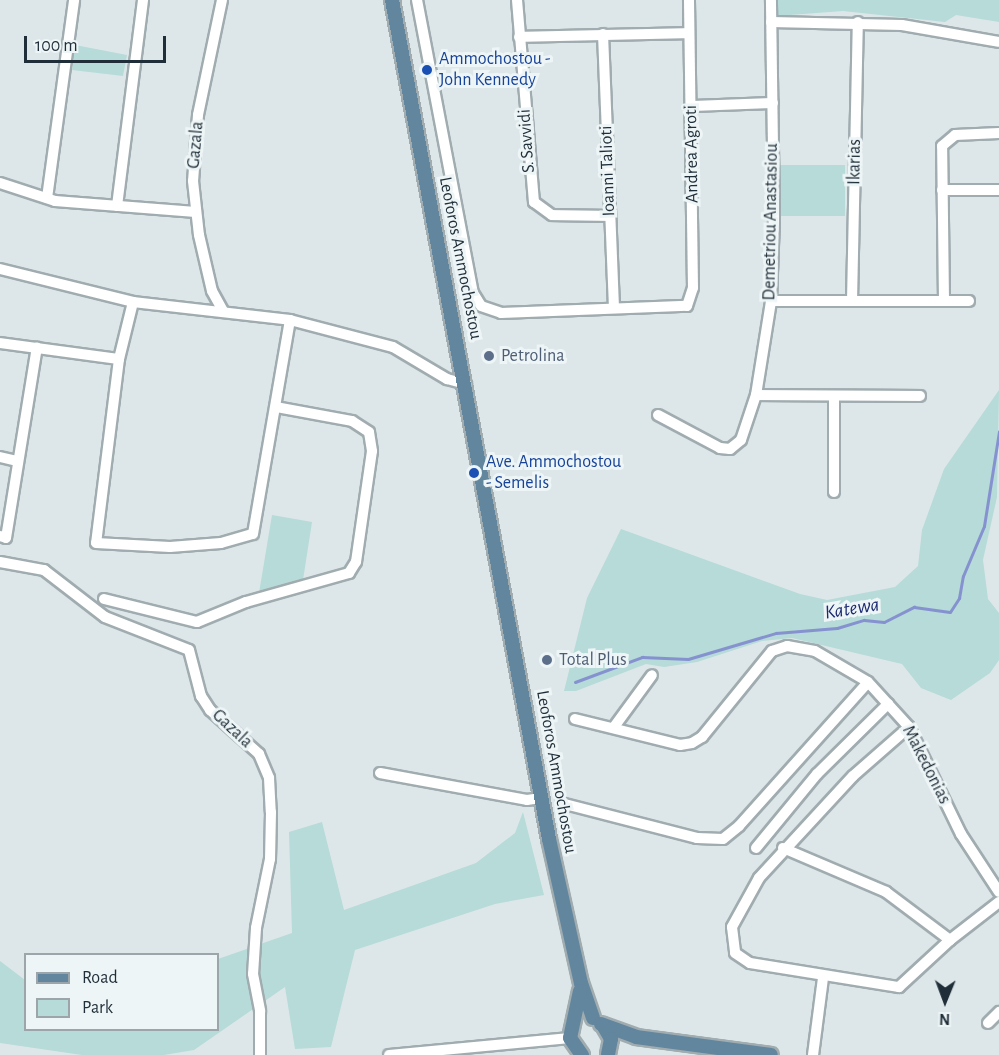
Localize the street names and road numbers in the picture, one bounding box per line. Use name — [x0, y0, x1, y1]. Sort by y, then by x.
street label: Andrea Agroti — [680, 105, 704, 203]
street label: S. Savvidi — [514, 108, 540, 174]
street label: Gazala — [183, 120, 209, 170]
street label: Ioanni Talioti — [596, 125, 620, 217]
street label: Ikarias — [844, 139, 866, 185]
street label: Demetriou Anastasiou — [759, 143, 783, 301]
street label: Leoforos Ammochostou — [434, 175, 486, 341]
street label: Leoforos Ammochostou — [531, 689, 581, 855]
street label: Gazala — [207, 705, 257, 753]
street label: Makedonias — [897, 722, 955, 808]

